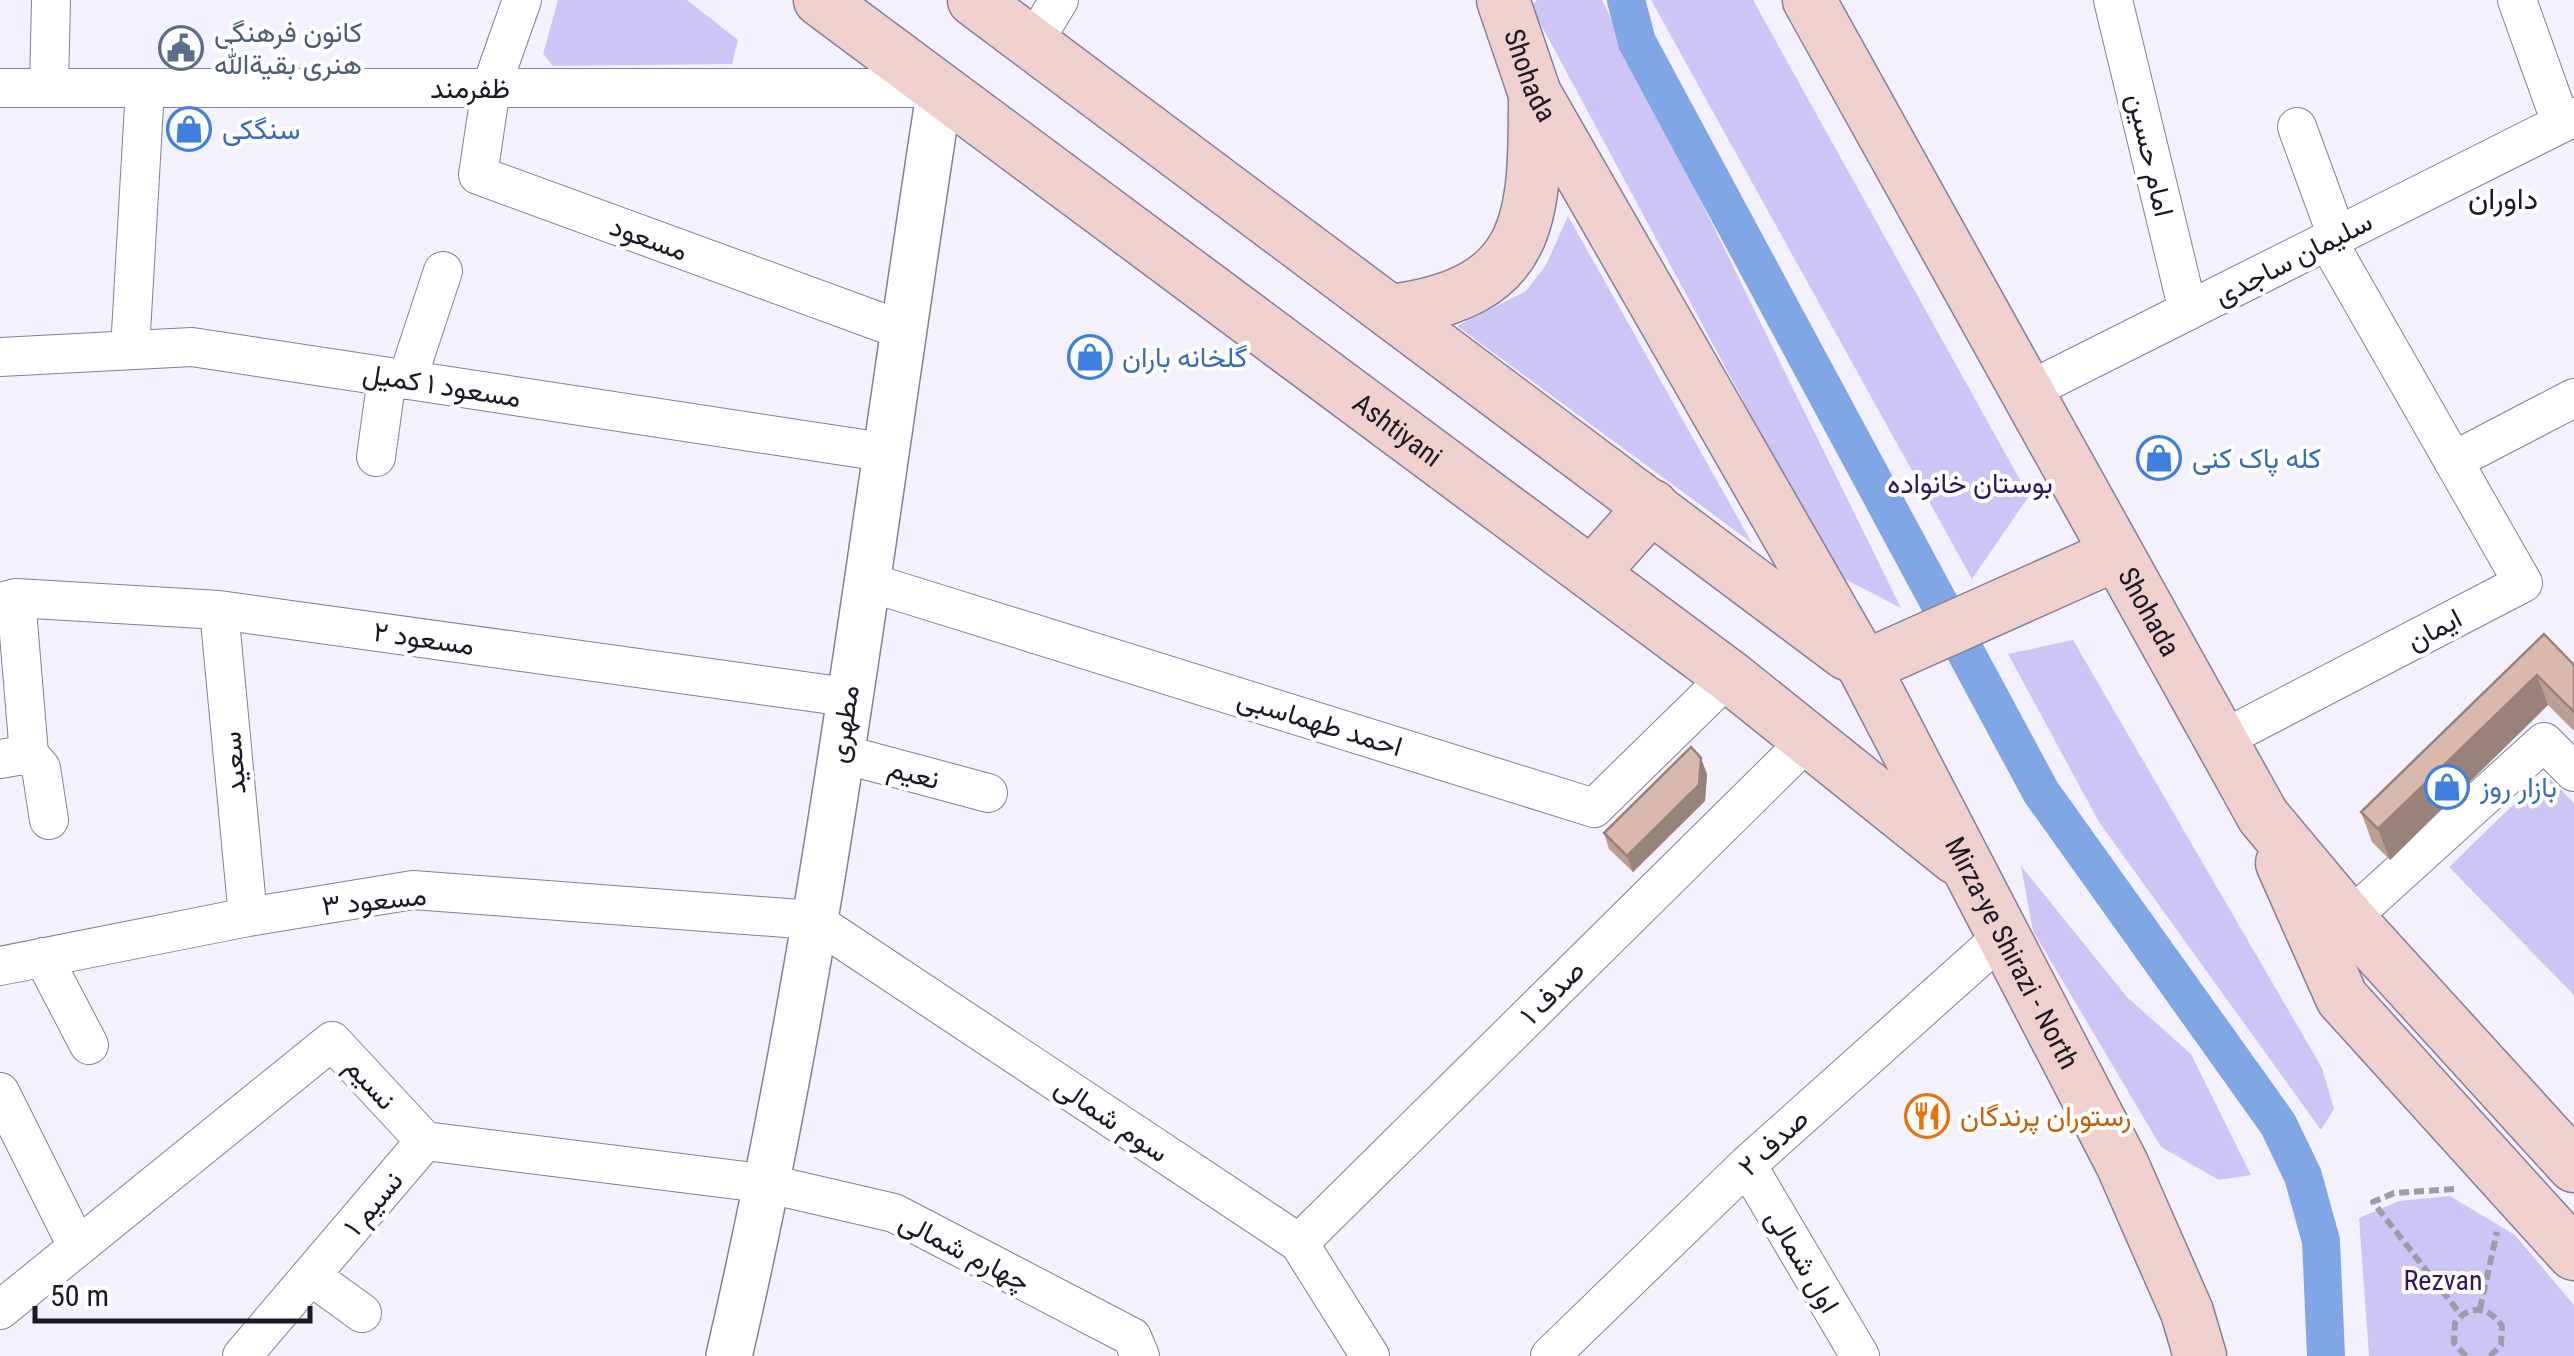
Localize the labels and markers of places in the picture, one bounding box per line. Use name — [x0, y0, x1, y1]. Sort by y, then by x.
place label: کانون فرهنگی هنری بقیةالله — [214, 16, 362, 82]
public building icon: کانون فرهنگی هنری بقیةالله — [158, 25, 204, 71]
shop icon: سنگکی — [166, 106, 212, 152]
place label: سنگکی — [222, 113, 300, 146]
shop icon: گلخانه باران — [1067, 334, 1113, 380]
place label: گلخانه باران — [1122, 341, 1247, 375]
shop icon: کله پاک کنی — [2136, 435, 2182, 481]
place label: کله پاک کنی — [2192, 442, 2321, 477]
shop icon: بازار روز — [2424, 764, 2470, 810]
place label: بازار روز — [2479, 771, 2557, 805]
restaurant icon: رستوران پرندگان — [1904, 1093, 1950, 1139]
place label: رستوران پرندگان — [1960, 1100, 2131, 1135]

